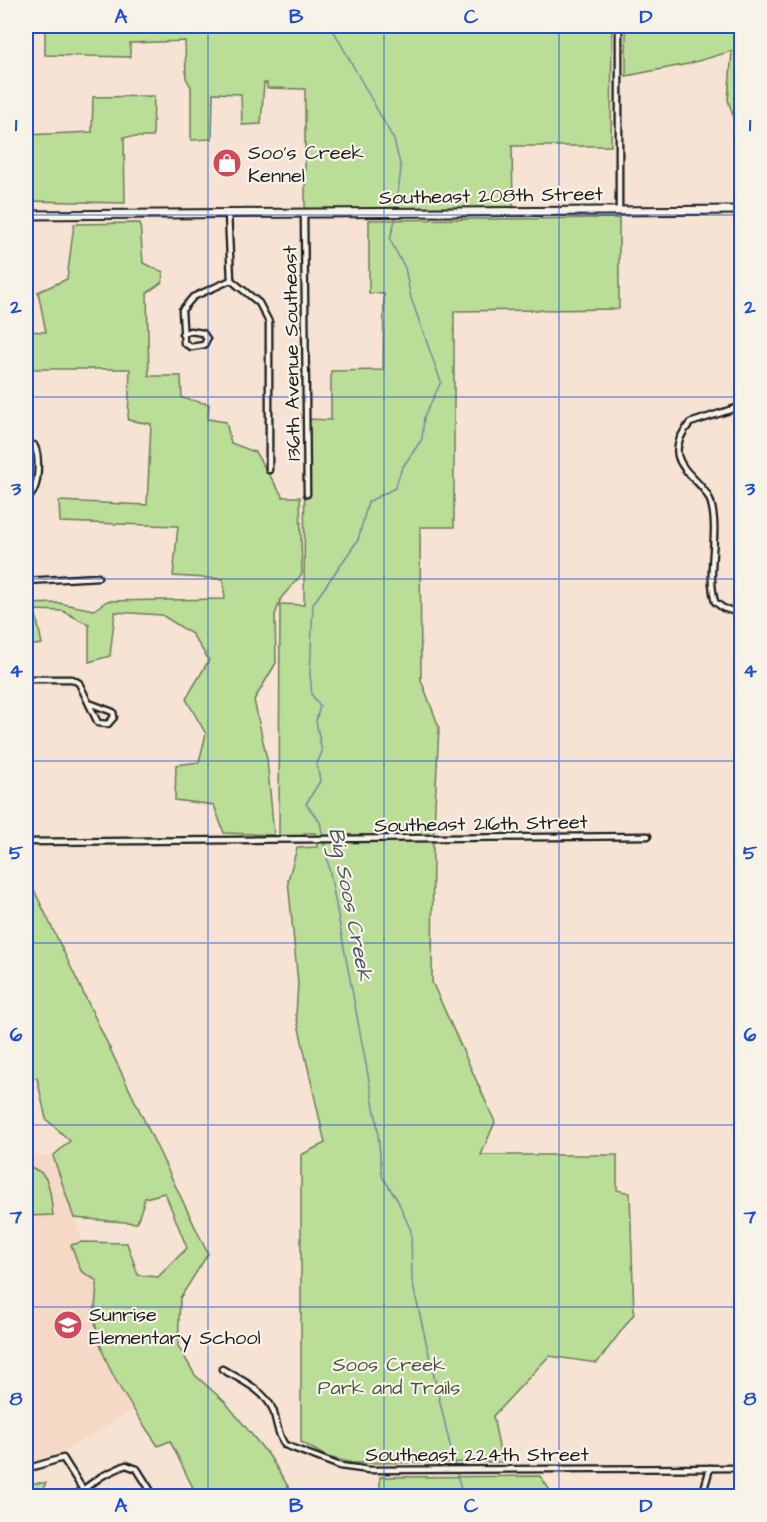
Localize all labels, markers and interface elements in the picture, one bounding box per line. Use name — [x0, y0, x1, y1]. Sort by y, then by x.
text: A — [115, 3, 128, 31]
text: B — [289, 3, 304, 31]
text: C — [464, 3, 479, 31]
text: D — [640, 3, 653, 31]
text: 1 — [15, 111, 18, 139]
text: 1 — [749, 111, 752, 139]
place label: Soo's Creek Kennel — [248, 139, 364, 190]
shop icon: Soo's Creek Kennel — [211, 147, 243, 179]
street label: Southeast 208th Street — [379, 180, 603, 212]
street label: 136th Avenue Southeast — [276, 245, 308, 461]
text: 2 — [9, 293, 22, 321]
text: 2 — [743, 293, 756, 321]
text: 3 — [10, 475, 22, 503]
text: 3 — [744, 475, 756, 503]
text: 4 — [9, 657, 23, 685]
text: 4 — [743, 657, 757, 685]
street label: Southeast 216th Street — [374, 808, 588, 840]
water label: Big Soos Creek — [320, 825, 380, 984]
text: 5 — [9, 839, 24, 867]
text: 5 — [743, 839, 758, 867]
text: 6 — [10, 1021, 23, 1049]
text: 6 — [744, 1021, 757, 1049]
text: 7 — [9, 1203, 23, 1231]
text: 7 — [743, 1203, 757, 1231]
place label: Sunrise Elementary School — [89, 1301, 261, 1353]
school or university icon: Sunrise Elementary School — [52, 1309, 84, 1341]
park label: Soos Creek Park and Trails — [318, 1351, 460, 1402]
text: 8 — [10, 1385, 23, 1413]
text: 8 — [744, 1385, 757, 1413]
street label: Southeast 224th Street — [365, 1441, 589, 1469]
text: A — [115, 1492, 128, 1520]
text: B — [289, 1492, 304, 1520]
text: C — [464, 1492, 479, 1520]
text: D — [640, 1492, 653, 1520]

